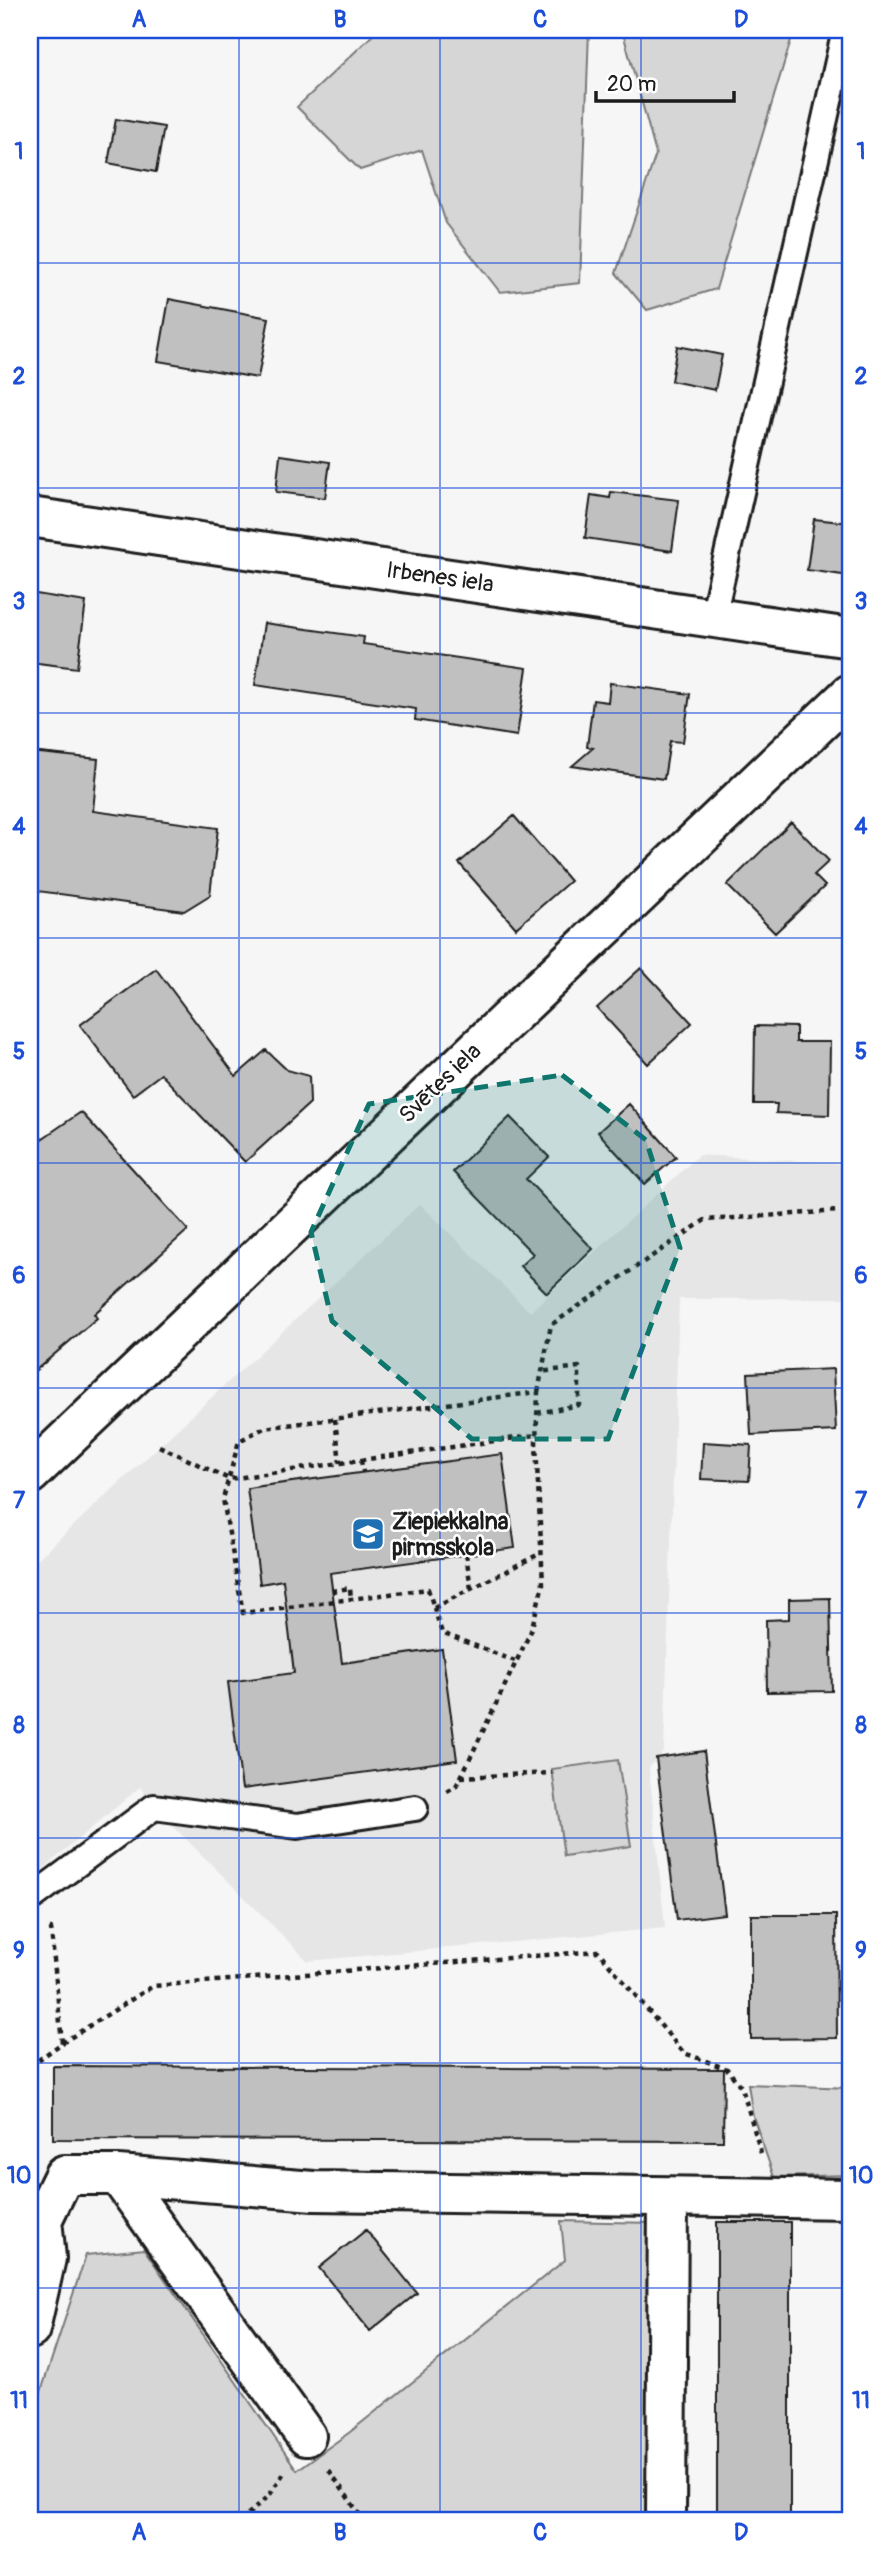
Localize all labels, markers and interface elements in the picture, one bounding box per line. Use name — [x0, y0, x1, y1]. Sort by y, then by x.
text: A — [132, 5, 147, 34]
text: B — [333, 5, 347, 34]
text: C — [533, 5, 547, 34]
text: D — [734, 5, 748, 34]
scale bar — [596, 60, 735, 104]
text: 20 m — [607, 71, 656, 98]
text: 1 — [15, 137, 24, 166]
text: 1 — [857, 137, 866, 166]
text: 2 — [13, 362, 26, 391]
text: 2 — [855, 362, 868, 391]
street label: Irbenes iela — [384, 555, 496, 599]
text: 3 — [13, 587, 25, 616]
text: 3 — [855, 587, 867, 616]
text: 4 — [12, 812, 26, 841]
text: 4 — [854, 812, 868, 841]
text: 5 — [13, 1037, 25, 1066]
street label: Svētes iela — [393, 1037, 487, 1129]
text: 5 — [855, 1037, 867, 1066]
text: 6 — [12, 1261, 26, 1290]
text: 6 — [854, 1261, 868, 1290]
text: 7 — [13, 1486, 26, 1515]
text: 7 — [855, 1486, 868, 1515]
place label: Ziepiekkalna pirmsskola — [392, 1507, 509, 1562]
school or university icon: Ziepiekkalna pirmsskola — [349, 1515, 387, 1553]
text: 8 — [13, 1711, 25, 1740]
text: 8 — [855, 1711, 867, 1740]
text: 9 — [13, 1936, 25, 1965]
text: 9 — [855, 1936, 867, 1965]
text: 10 — [7, 2161, 31, 2190]
text: 10 — [849, 2161, 873, 2190]
text: 11 — [10, 2386, 28, 2415]
text: 11 — [852, 2386, 870, 2415]
text: A — [132, 2518, 147, 2547]
text: B — [333, 2518, 347, 2547]
text: C — [533, 2518, 547, 2547]
text: D — [734, 2518, 748, 2547]

